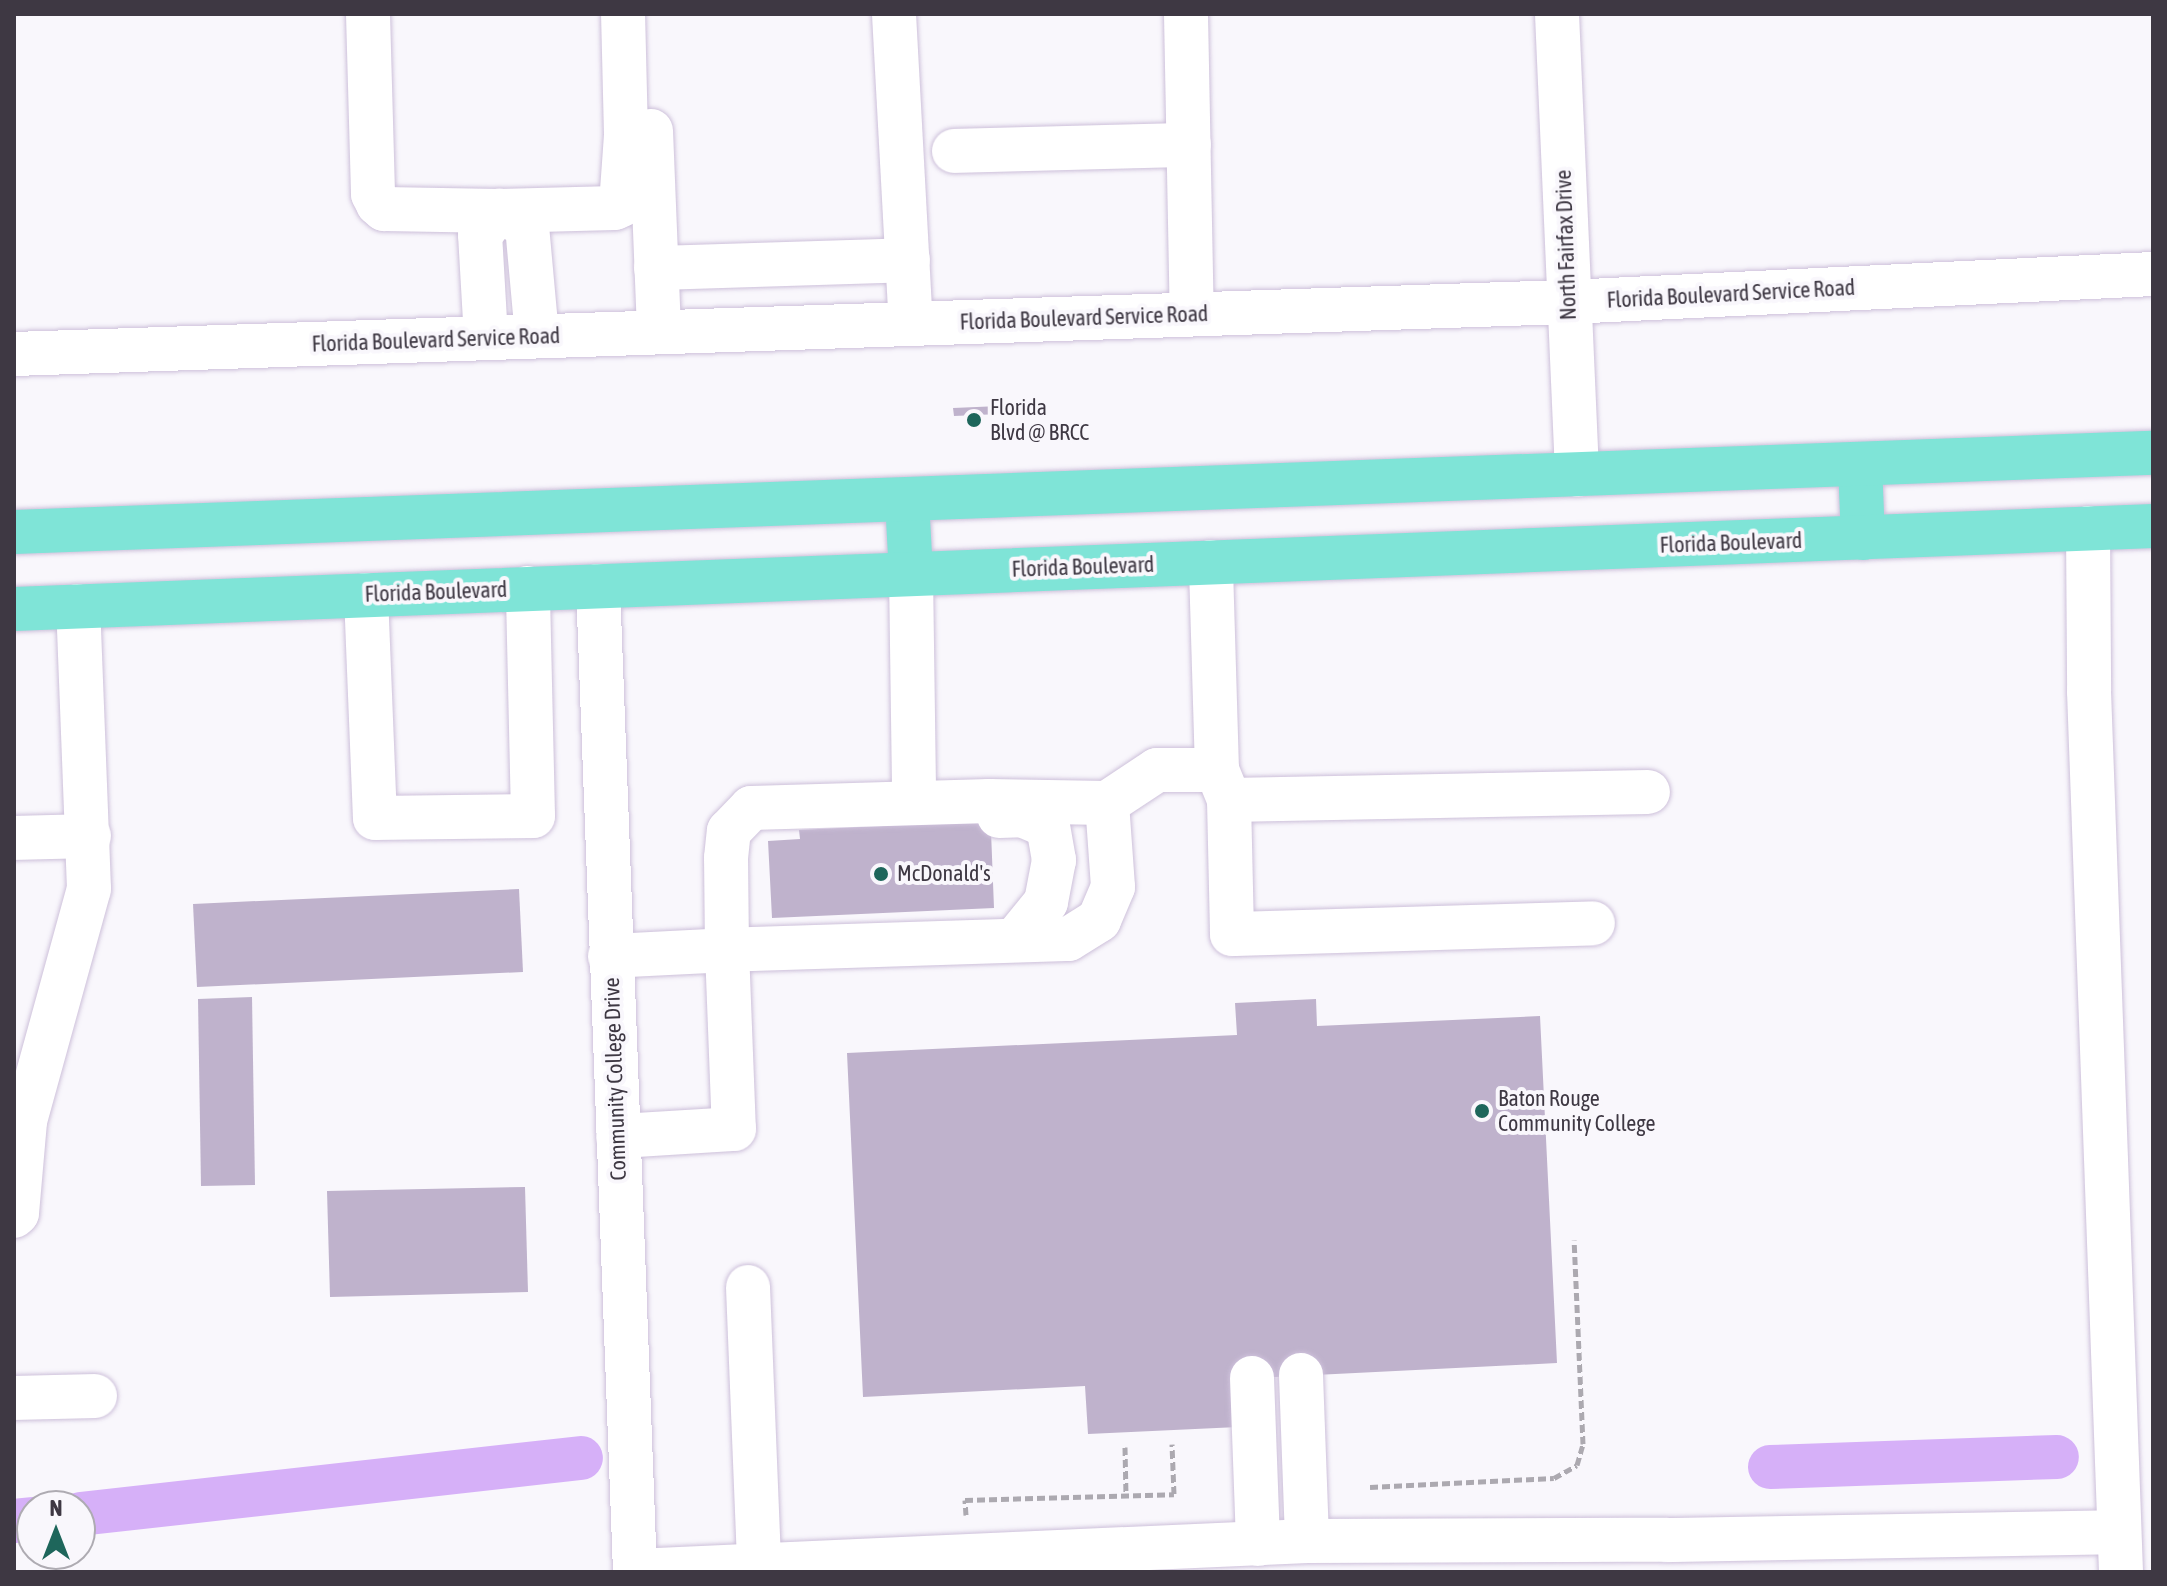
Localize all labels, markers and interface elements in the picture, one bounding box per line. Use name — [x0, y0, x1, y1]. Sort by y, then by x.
street label: North Fairfax Drive — [1550, 169, 1582, 321]
street label: Florida Boulevard Service Road — [1606, 274, 1856, 314]
street label: Florida Boulevard Service Road — [959, 300, 1209, 336]
street label: Florida Boulevard Service Road — [311, 322, 561, 358]
place label: Florida Blvd @ BRCC — [990, 394, 1089, 446]
marker: Florida Blvd @ BRCC — [965, 411, 983, 429]
street label: Florida Boulevard — [1659, 527, 1803, 559]
street label: Florida Boulevard — [1011, 551, 1155, 583]
street label: Florida Boulevard — [364, 576, 508, 608]
place label: McDonald's — [897, 861, 991, 887]
marker: McDonald's — [872, 865, 890, 883]
street label: Community College Drive — [598, 977, 632, 1181]
place label: Baton Rouge Community College — [1498, 1085, 1655, 1136]
marker: Baton Rouge Community College — [1473, 1102, 1491, 1120]
north arrow — [16, 1490, 96, 1570]
text: N — [50, 1495, 62, 1521]

